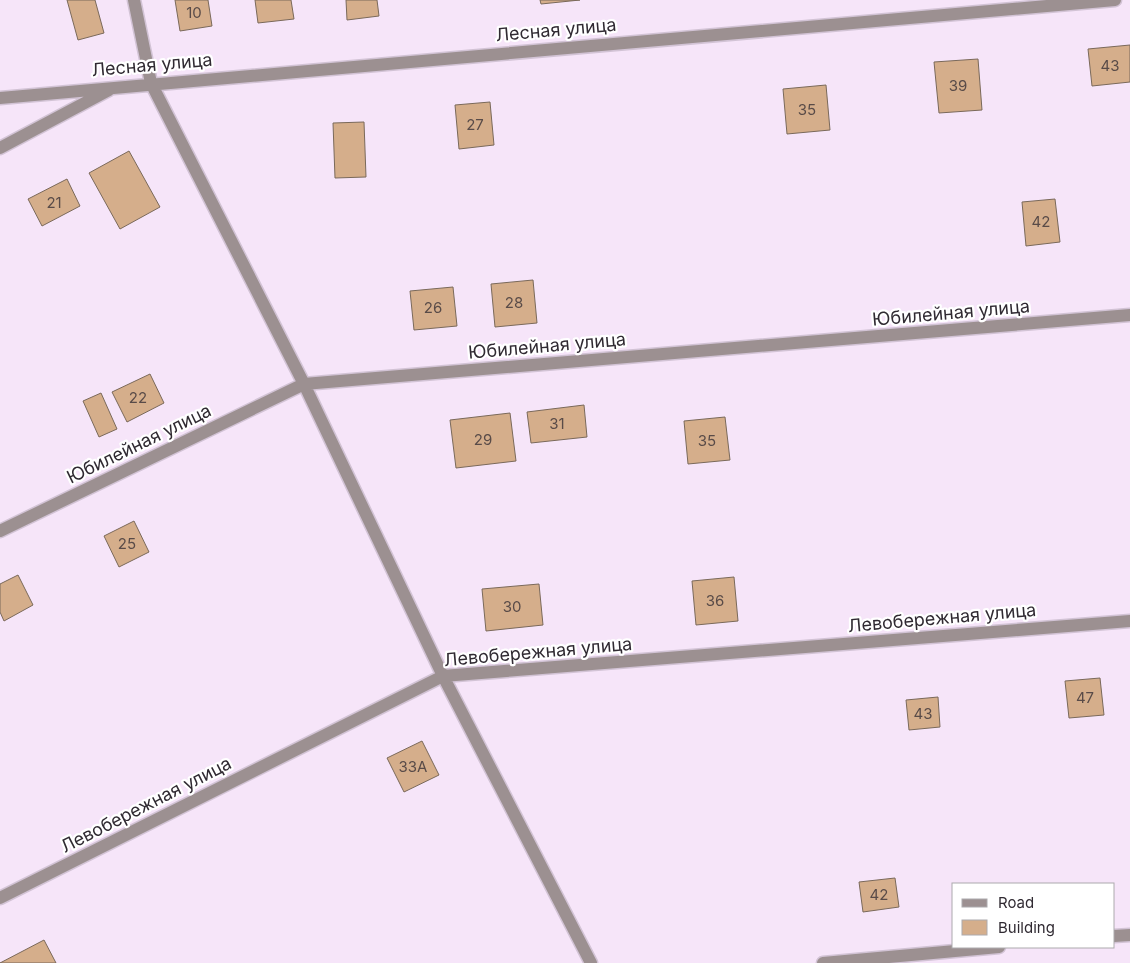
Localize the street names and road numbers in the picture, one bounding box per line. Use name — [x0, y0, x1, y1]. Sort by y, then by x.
street label: Лесная улица — [495, 14, 617, 45]
street label: Лесная улица — [91, 49, 213, 80]
street label: Юбилейная улица — [871, 295, 1031, 330]
street label: Юбилейная улица — [467, 328, 627, 363]
street label: Юбилейная улица — [63, 399, 214, 488]
street label: Левобережная улица — [847, 599, 1037, 636]
street label: Левобережная улица — [443, 633, 633, 670]
street label: Левобережная улица — [57, 752, 235, 857]

